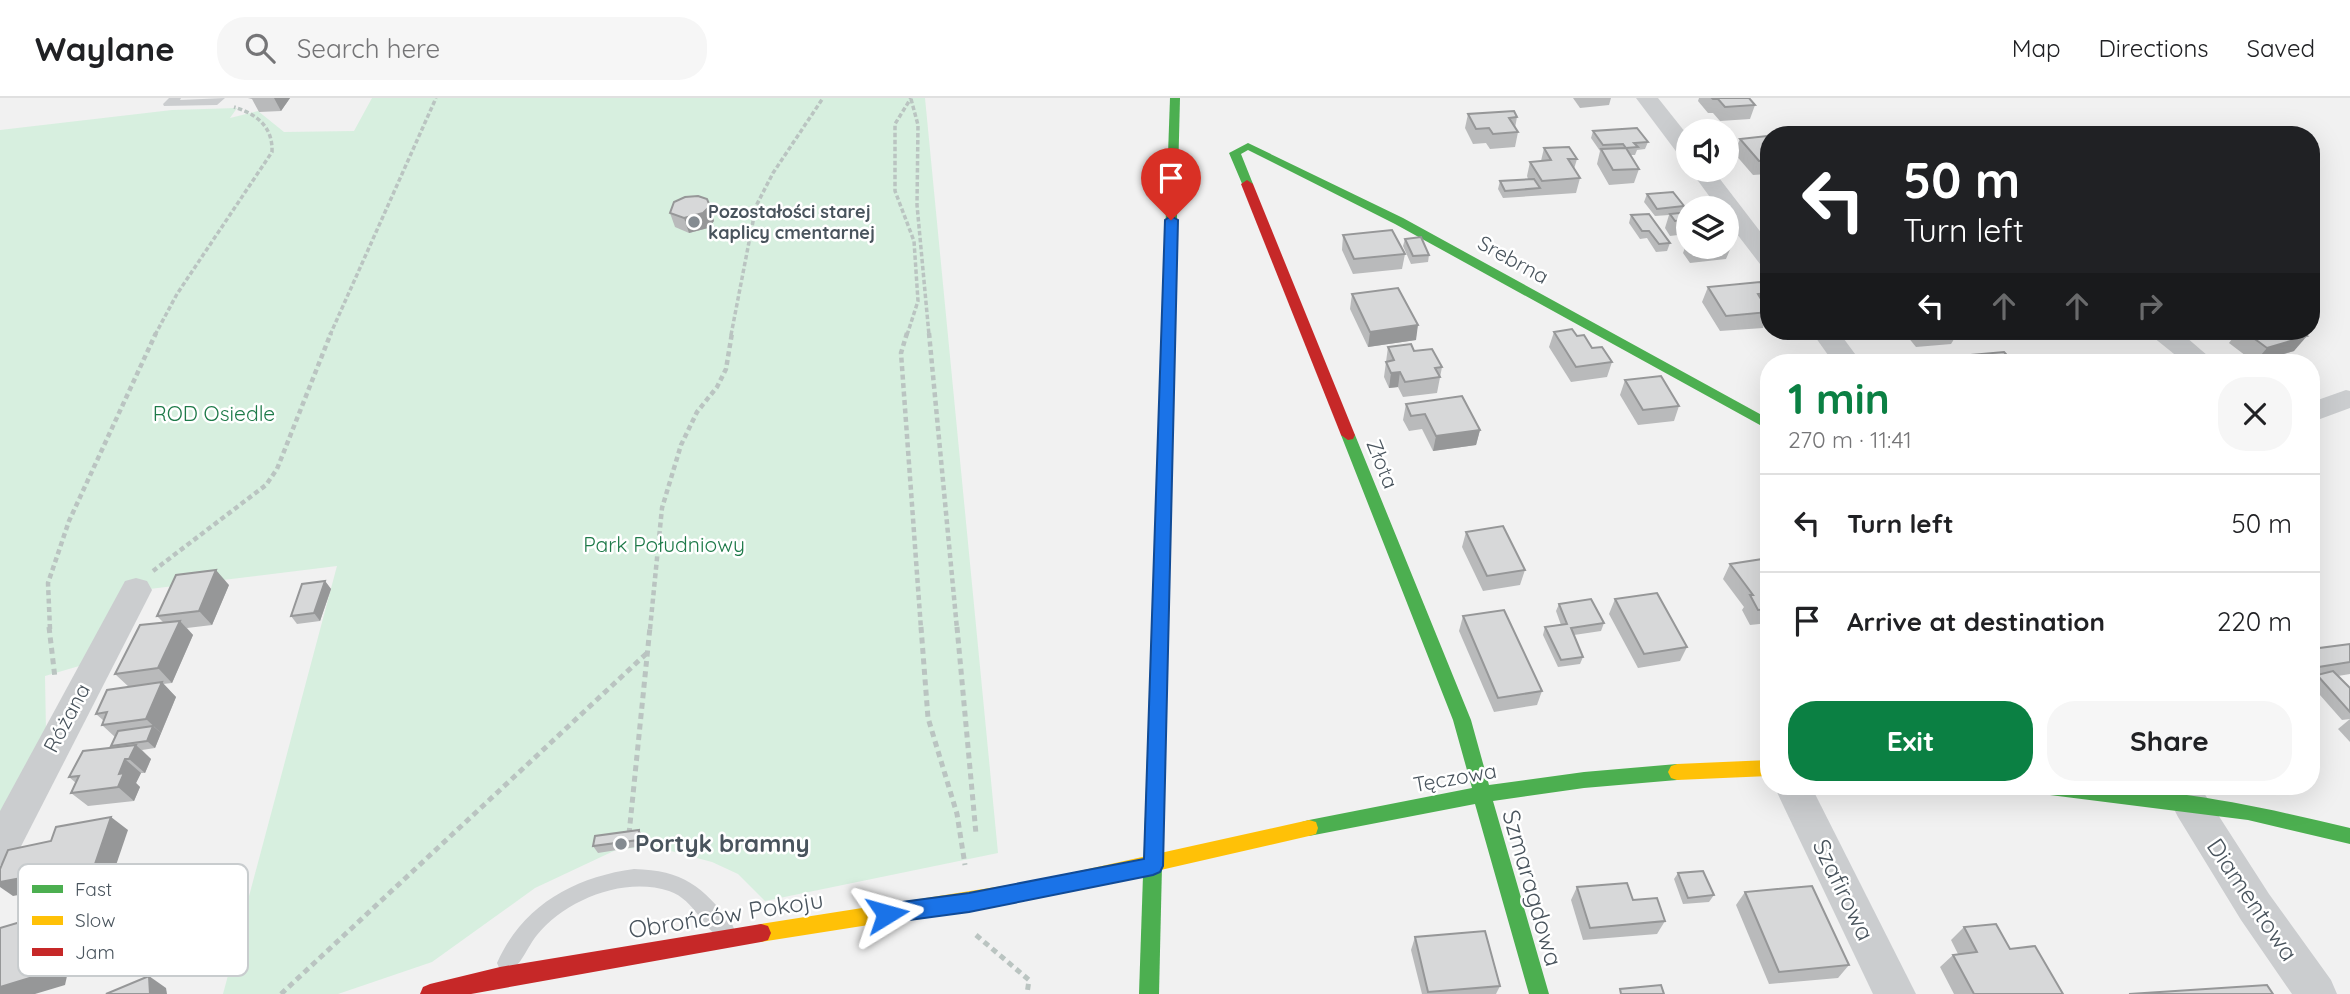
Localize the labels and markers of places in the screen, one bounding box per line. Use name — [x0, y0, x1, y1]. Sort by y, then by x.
pin — [1141, 148, 1201, 220]
place label: Pozostałości starej kaplicy cmentarnej — [708, 200, 875, 244]
marker: Pozostałości starej kaplicy cmentarnej — [686, 214, 702, 230]
place label: Portyk bramny — [635, 828, 810, 858]
marker: Portyk bramny — [613, 836, 629, 852]

